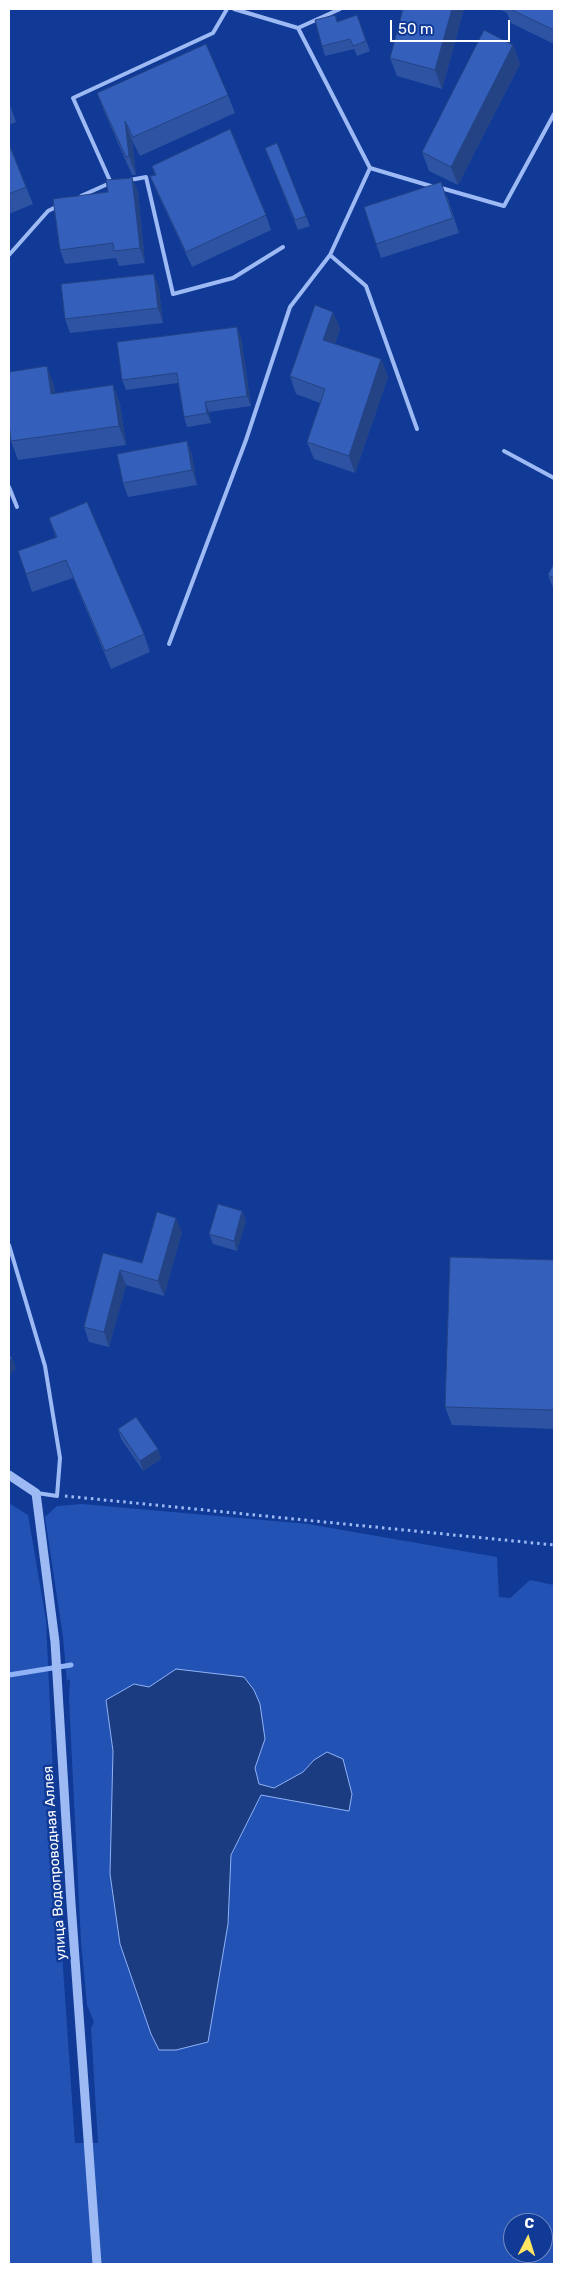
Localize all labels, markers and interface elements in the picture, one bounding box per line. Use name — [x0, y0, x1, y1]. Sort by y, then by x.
scale bar — [393, 10, 513, 42]
text: 50 m — [398, 20, 433, 38]
street label: улица Водопроводная Аллея — [40, 1765, 70, 1961]
north arrow — [503, 2213, 553, 2263]
text: С — [524, 2215, 535, 2232]

